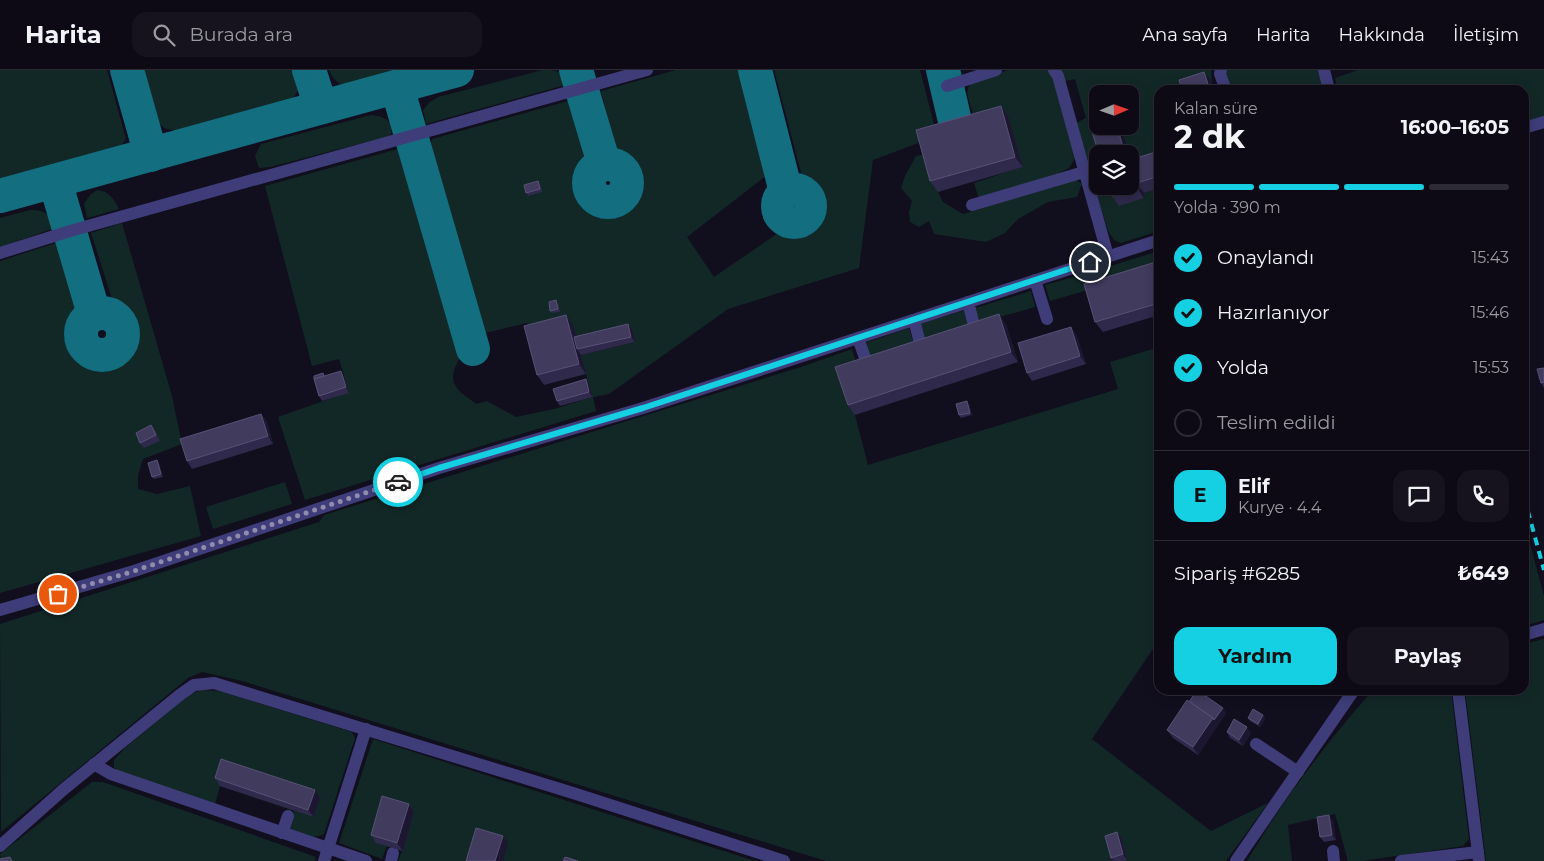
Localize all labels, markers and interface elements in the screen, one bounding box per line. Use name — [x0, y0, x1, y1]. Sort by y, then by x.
search box — [132, 12, 482, 57]
text: Harita — [25, 20, 102, 49]
icon: search — [150, 21, 178, 49]
text: Burada ara — [190, 23, 293, 46]
text: Ana sayfa — [1142, 24, 1228, 46]
text: Harita — [1256, 24, 1310, 46]
text: Hakkında — [1338, 24, 1425, 46]
text: İletişim — [1453, 24, 1519, 46]
north arrow — [1089, 85, 1139, 135]
map controls — [1089, 85, 1139, 195]
text: Kalan süre — [1174, 99, 1258, 118]
text: 16:00–16:05 — [1401, 116, 1509, 139]
text: 2 dk — [1174, 117, 1245, 156]
button: layers — [1089, 145, 1139, 195]
text: Yolda · 390 m — [1174, 198, 1281, 217]
pin — [1069, 241, 1111, 283]
icon: check — [1174, 244, 1202, 272]
text: Onaylandı — [1217, 246, 1314, 269]
icon: home — [1076, 248, 1104, 276]
text: 15:43 — [1471, 248, 1509, 267]
icon: check — [1174, 299, 1202, 327]
text: Hazırlanıyor — [1217, 301, 1330, 324]
text: 15:46 — [1470, 303, 1509, 322]
icon: check — [1174, 354, 1202, 382]
text: Yolda — [1217, 356, 1269, 379]
text: 15:53 — [1473, 358, 1509, 377]
text: Teslim edildi — [1217, 411, 1336, 434]
courier — [373, 457, 423, 507]
icon: car — [384, 468, 412, 496]
button: chat — [1393, 470, 1445, 522]
button: phone — [1457, 470, 1509, 522]
text: Elif — [1238, 475, 1270, 498]
text: E — [1194, 484, 1206, 507]
text: Kurye · 4.4 — [1238, 498, 1321, 517]
text: Sipariş #6285 — [1174, 562, 1300, 585]
text: ₺649 — [1457, 562, 1509, 585]
pin — [37, 573, 79, 615]
icon: bag — [44, 580, 72, 608]
button: Yardım — [1174, 627, 1337, 685]
button: Paylaş — [1347, 627, 1509, 685]

